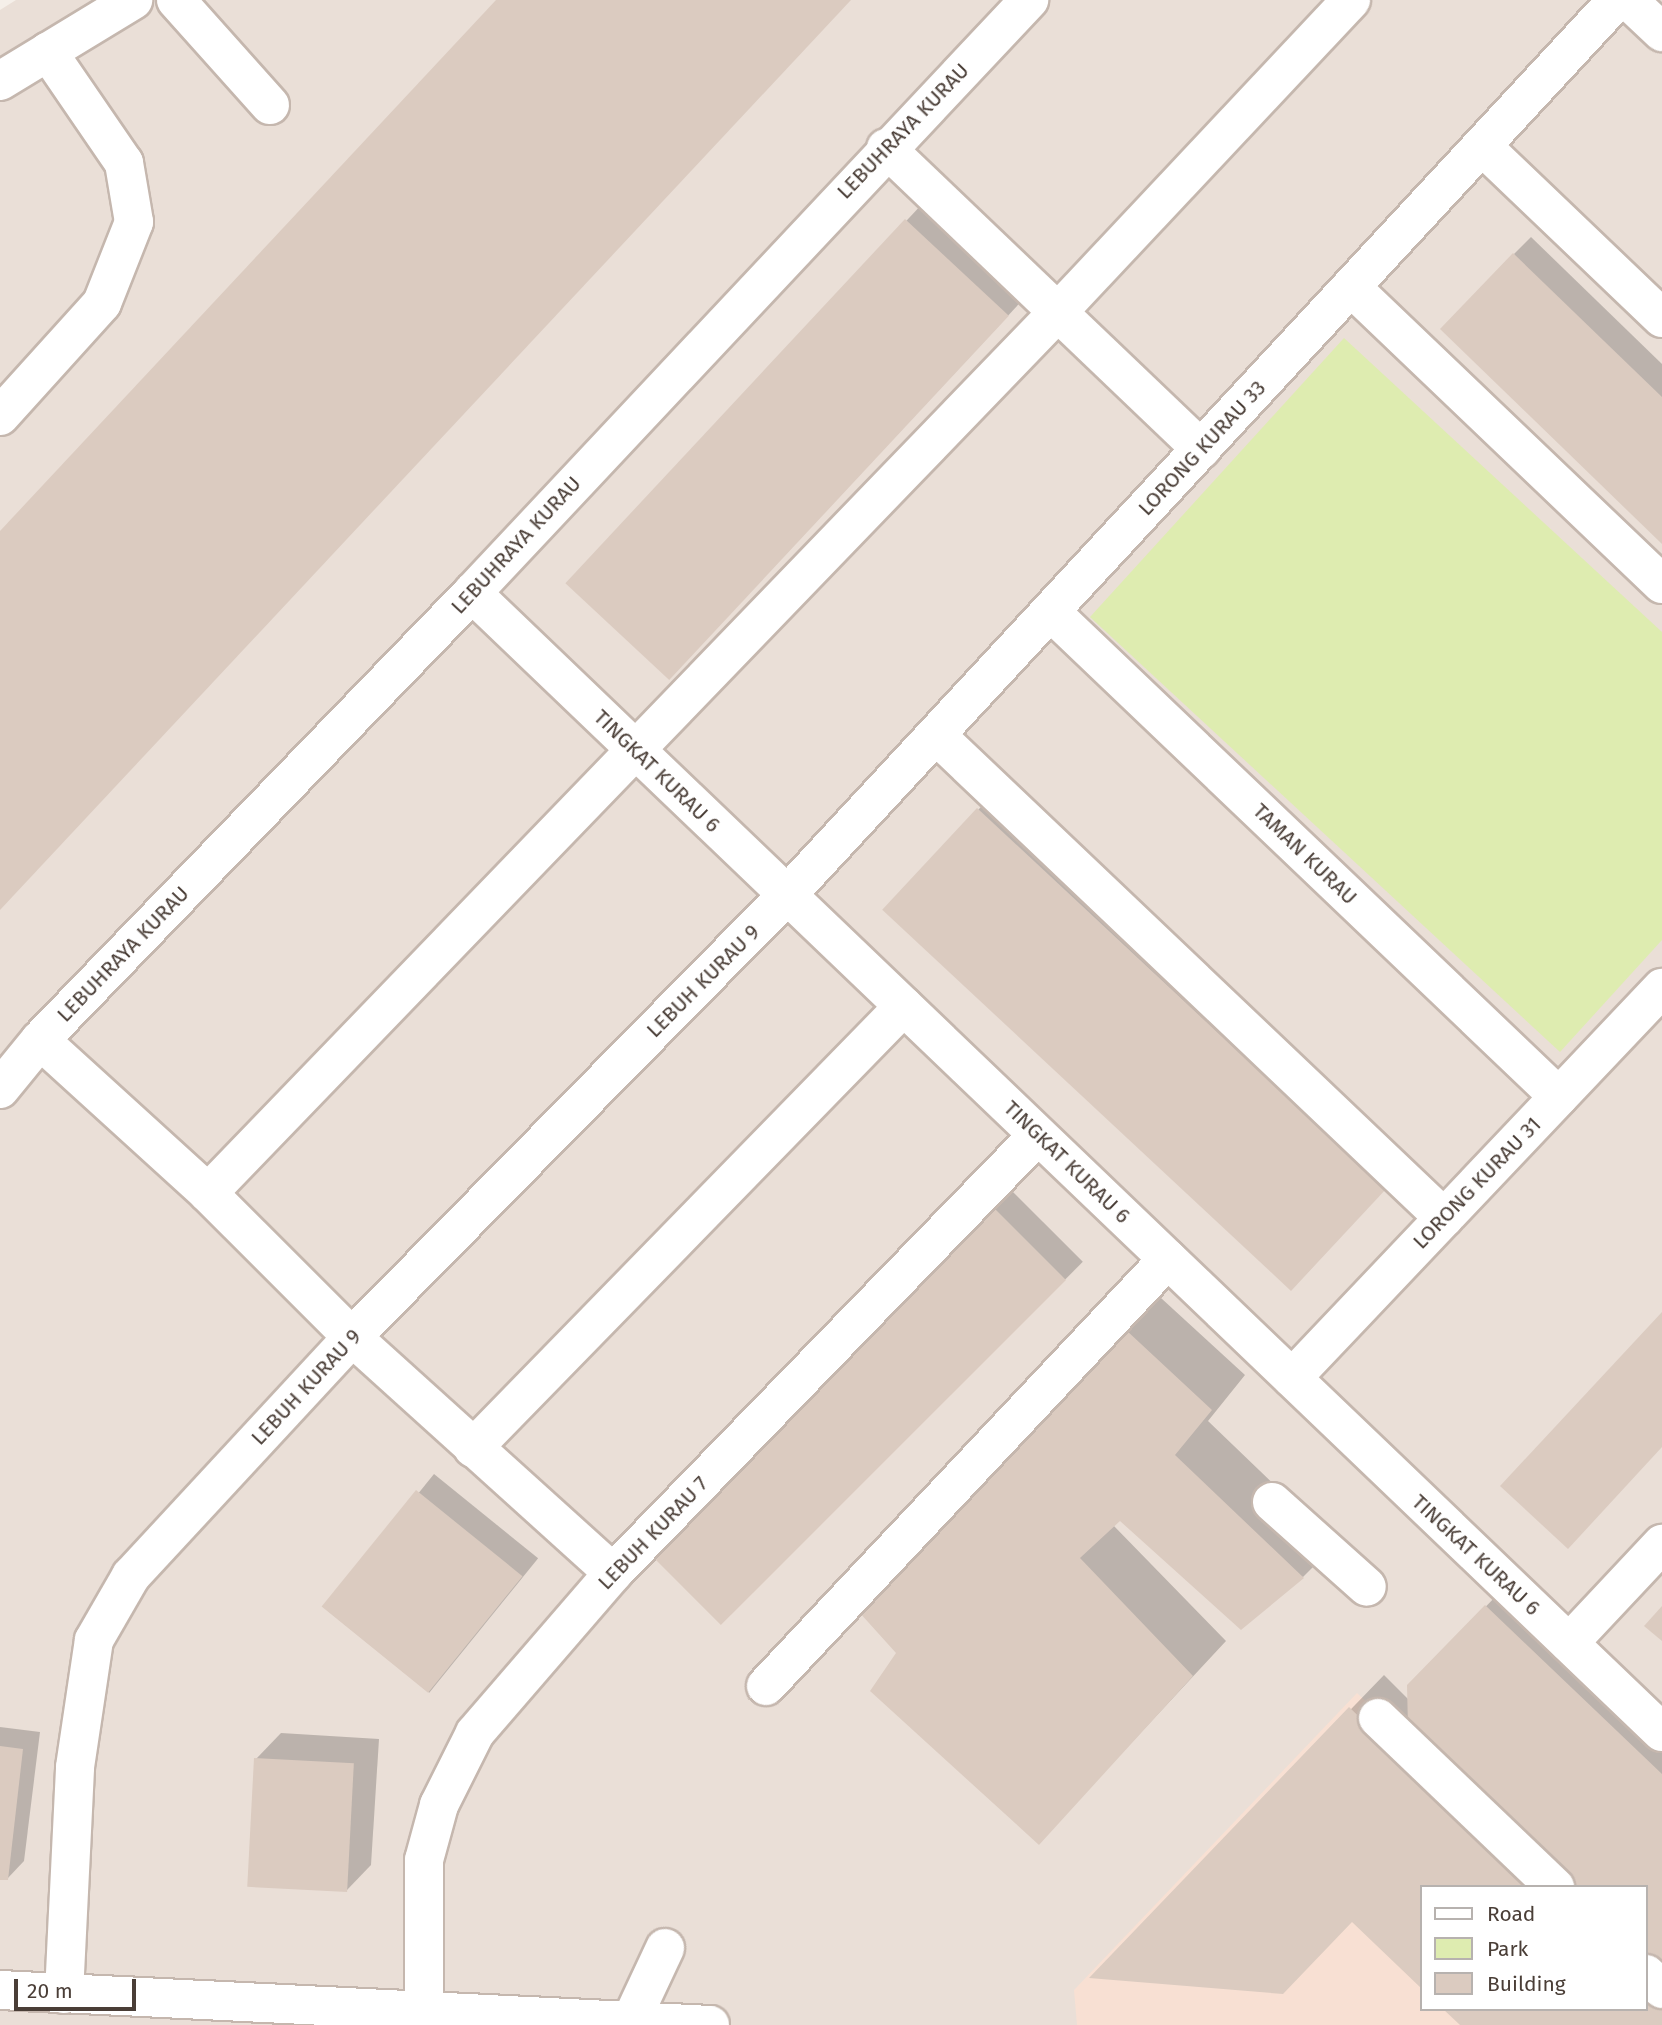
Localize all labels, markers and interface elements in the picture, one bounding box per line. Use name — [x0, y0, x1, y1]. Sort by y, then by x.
street label: LEBUHRAYA KURAU — [832, 58, 974, 204]
street label: LORONG KURAU 33 — [1133, 375, 1271, 521]
street label: LEBUHRAYA KURAU — [446, 471, 586, 619]
street label: TINGKAT KURAU 6 — [589, 704, 725, 838]
street label: TAMAN KURAU — [1248, 798, 1362, 910]
street label: LEBUHRAYA KURAU — [52, 881, 194, 1027]
street label: LEBUH KURAU 9 — [641, 919, 765, 1043]
street label: TINGKAT KURAU 6 — [999, 1095, 1135, 1229]
street label: LORONG KURAU 31 — [1408, 1112, 1546, 1254]
street label: LEBUH KURAU 9 — [246, 1324, 366, 1450]
street label: LEBUH KURAU 7 — [593, 1471, 713, 1595]
street label: TINGKAT KURAU 6 — [1407, 1489, 1545, 1621]
legend — [1420, 1885, 1648, 2011]
text: Road — [1487, 1901, 1535, 1927]
text: Park — [1487, 1936, 1528, 1962]
scale bar — [18, 1966, 140, 2010]
text: Building — [1487, 1971, 1566, 1997]
text: 20 m — [27, 1978, 73, 2004]

